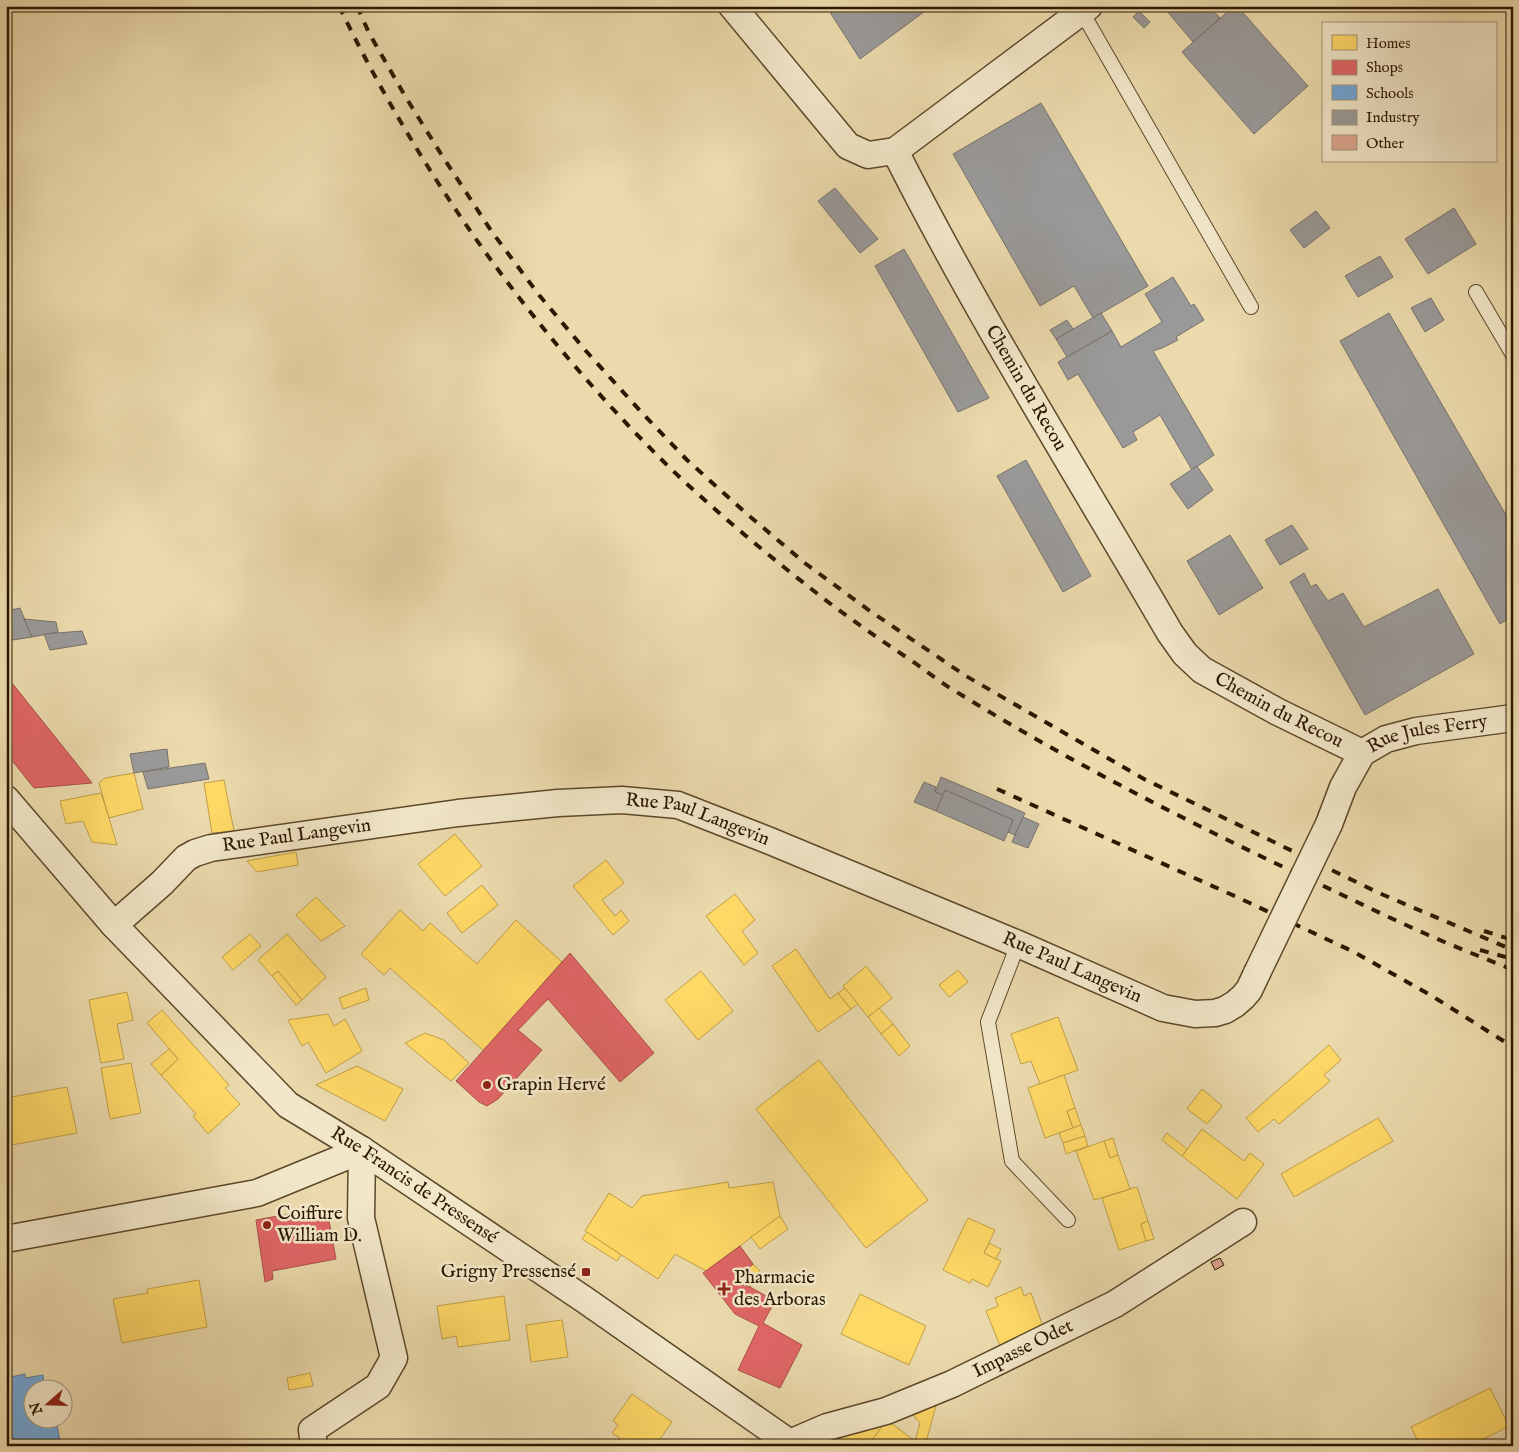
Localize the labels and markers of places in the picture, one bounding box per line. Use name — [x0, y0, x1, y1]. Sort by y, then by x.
place label: Grapin Hervé — [497, 1073, 606, 1097]
marker: Grapin Hervé — [481, 1079, 493, 1091]
place label: Coiffure William D. — [277, 1202, 362, 1248]
marker: Coiffure William D. — [261, 1219, 273, 1231]
place label: Grigny Pressensé — [441, 1260, 576, 1284]
marker: Grigny Pressensé — [580, 1266, 592, 1278]
place label: Pharmacie des Arboras — [734, 1266, 826, 1312]
marker: Pharmacie des Arboras — [718, 1283, 730, 1295]

